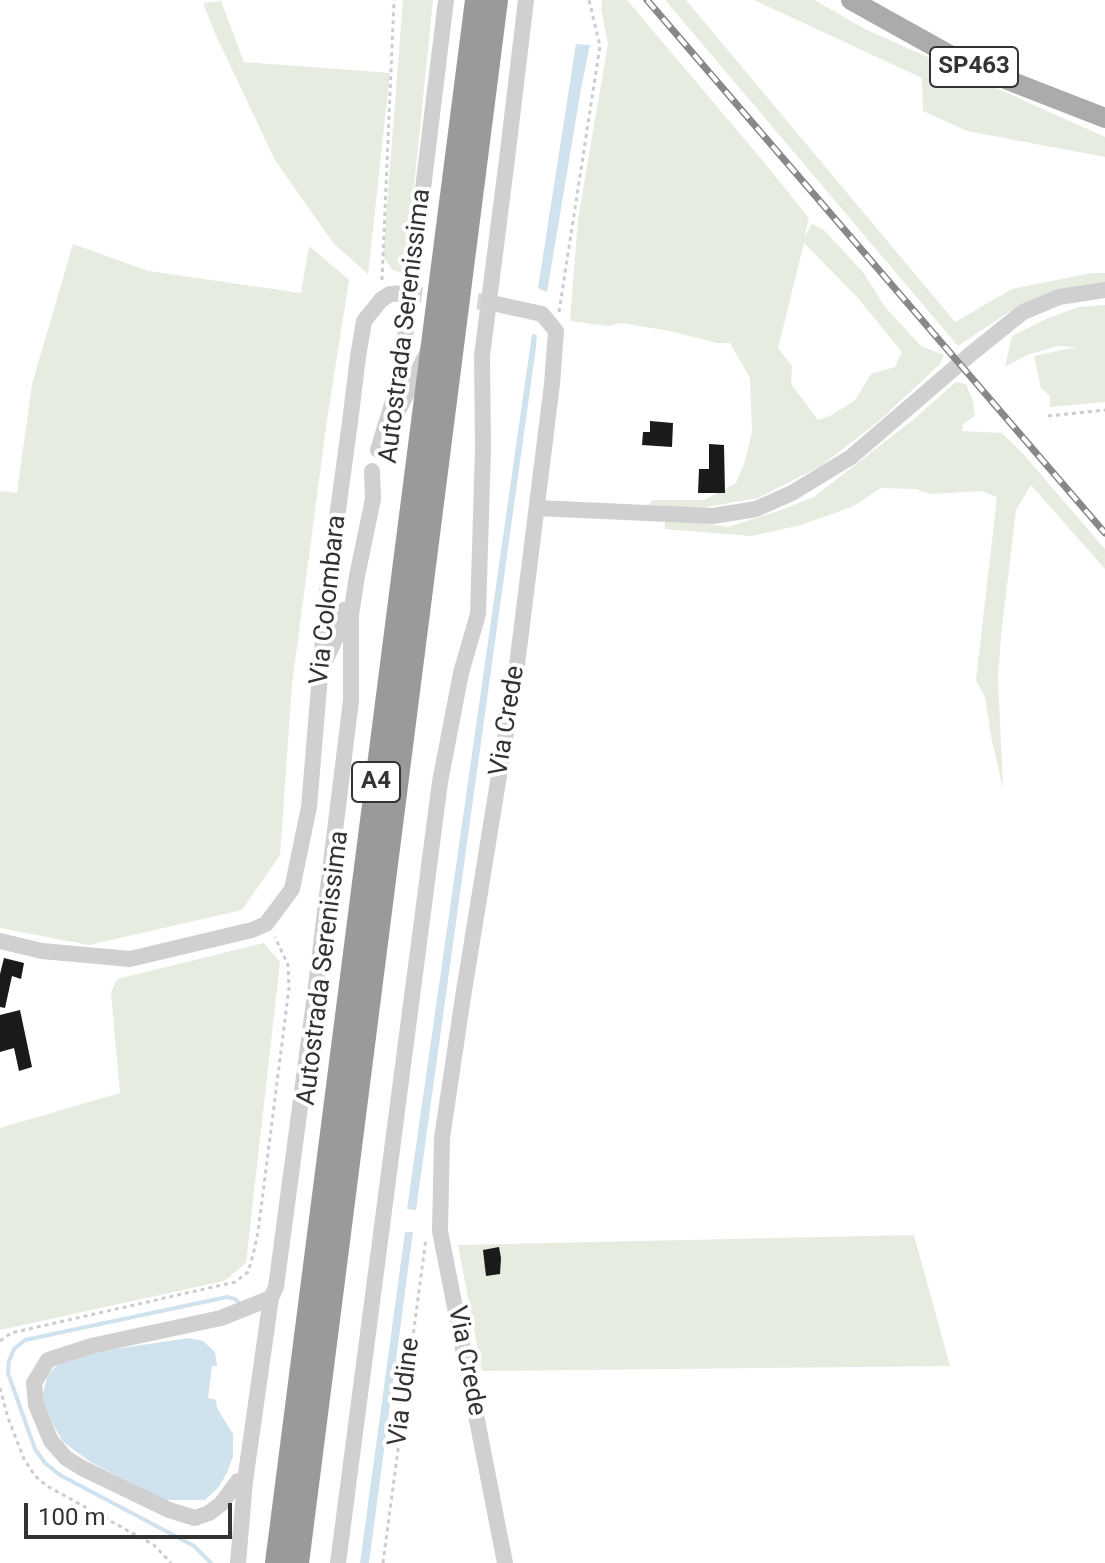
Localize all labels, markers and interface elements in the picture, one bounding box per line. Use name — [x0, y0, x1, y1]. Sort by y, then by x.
road number: SP463 — [930, 47, 1018, 87]
street label: Autostrada Serenissima — [374, 187, 438, 465]
street label: Via Colombara — [305, 514, 353, 686]
street label: Via Crede — [484, 664, 532, 778]
road number: A4 — [352, 762, 400, 802]
street label: Autostrada Serenissima — [292, 829, 356, 1107]
street label: Via Crede — [440, 1303, 492, 1419]
street label: Via Udine — [383, 1336, 427, 1448]
scale bar — [28, 1487, 236, 1537]
text: 100 m — [38, 1503, 105, 1531]

